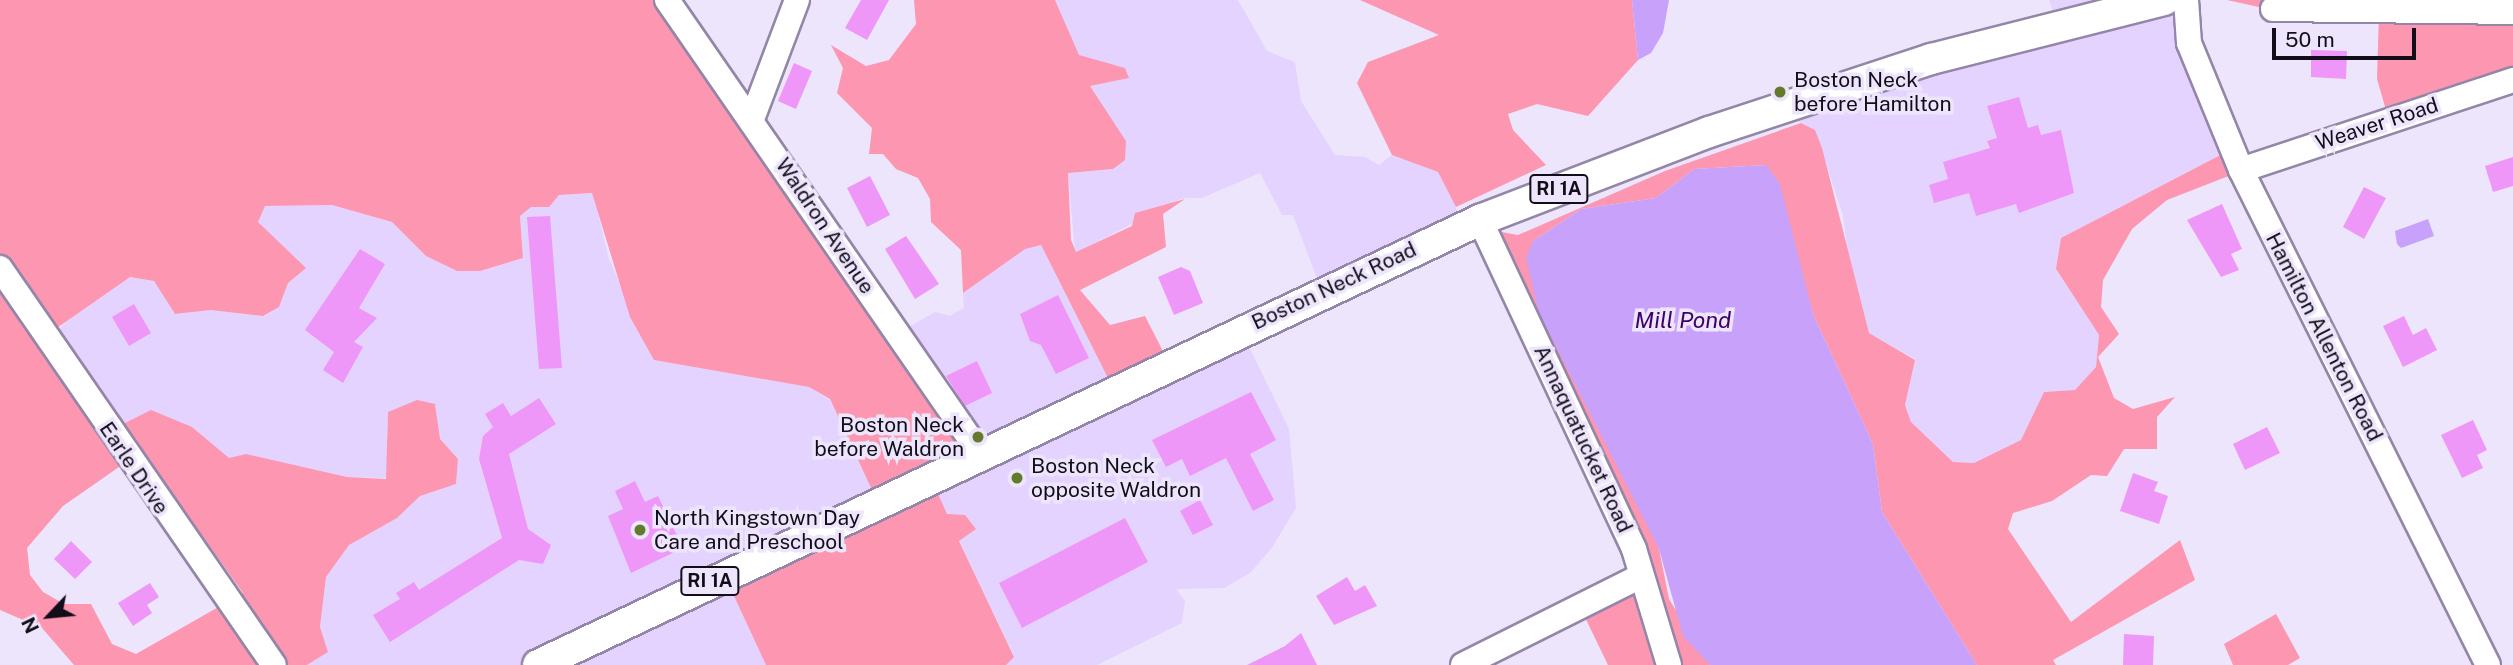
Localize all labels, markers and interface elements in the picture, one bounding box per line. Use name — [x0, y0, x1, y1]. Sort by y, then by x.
scale bar — [2275, 14, 2418, 58]
text: 50 m — [2285, 27, 2335, 52]
place label: Boston Neck before Hamilton — [1794, 67, 1952, 117]
marker: Boston Neck before Hamilton — [1772, 84, 1788, 100]
street label: Weaver Road — [2313, 92, 2441, 156]
street label: Waldron Avenue — [770, 153, 880, 299]
road number: RI 1A — [1529, 174, 1589, 204]
street label: Hamilton Allenton Road — [2260, 228, 2388, 446]
street label: Boston Neck Road — [1248, 237, 1420, 335]
water label: Mill Pond — [1635, 306, 1731, 334]
street label: Annaquatucket Road — [1529, 341, 1637, 537]
place label: Boston Neck before Waldron — [814, 412, 964, 462]
street label: Earle Drive — [94, 417, 174, 519]
marker: Boston Neck before Waldron — [970, 429, 986, 445]
place label: Boston Neck opposite Waldron — [1031, 453, 1202, 503]
marker: Boston Neck opposite Waldron — [1009, 470, 1025, 486]
place label: North Kingstown Day Care and Preschool — [654, 505, 860, 555]
marker: North Kingstown Day Care and Preschool — [632, 522, 648, 538]
road number: RI 1A — [680, 566, 740, 596]
north arrow — [14, 581, 84, 651]
text: N — [17, 614, 43, 637]

